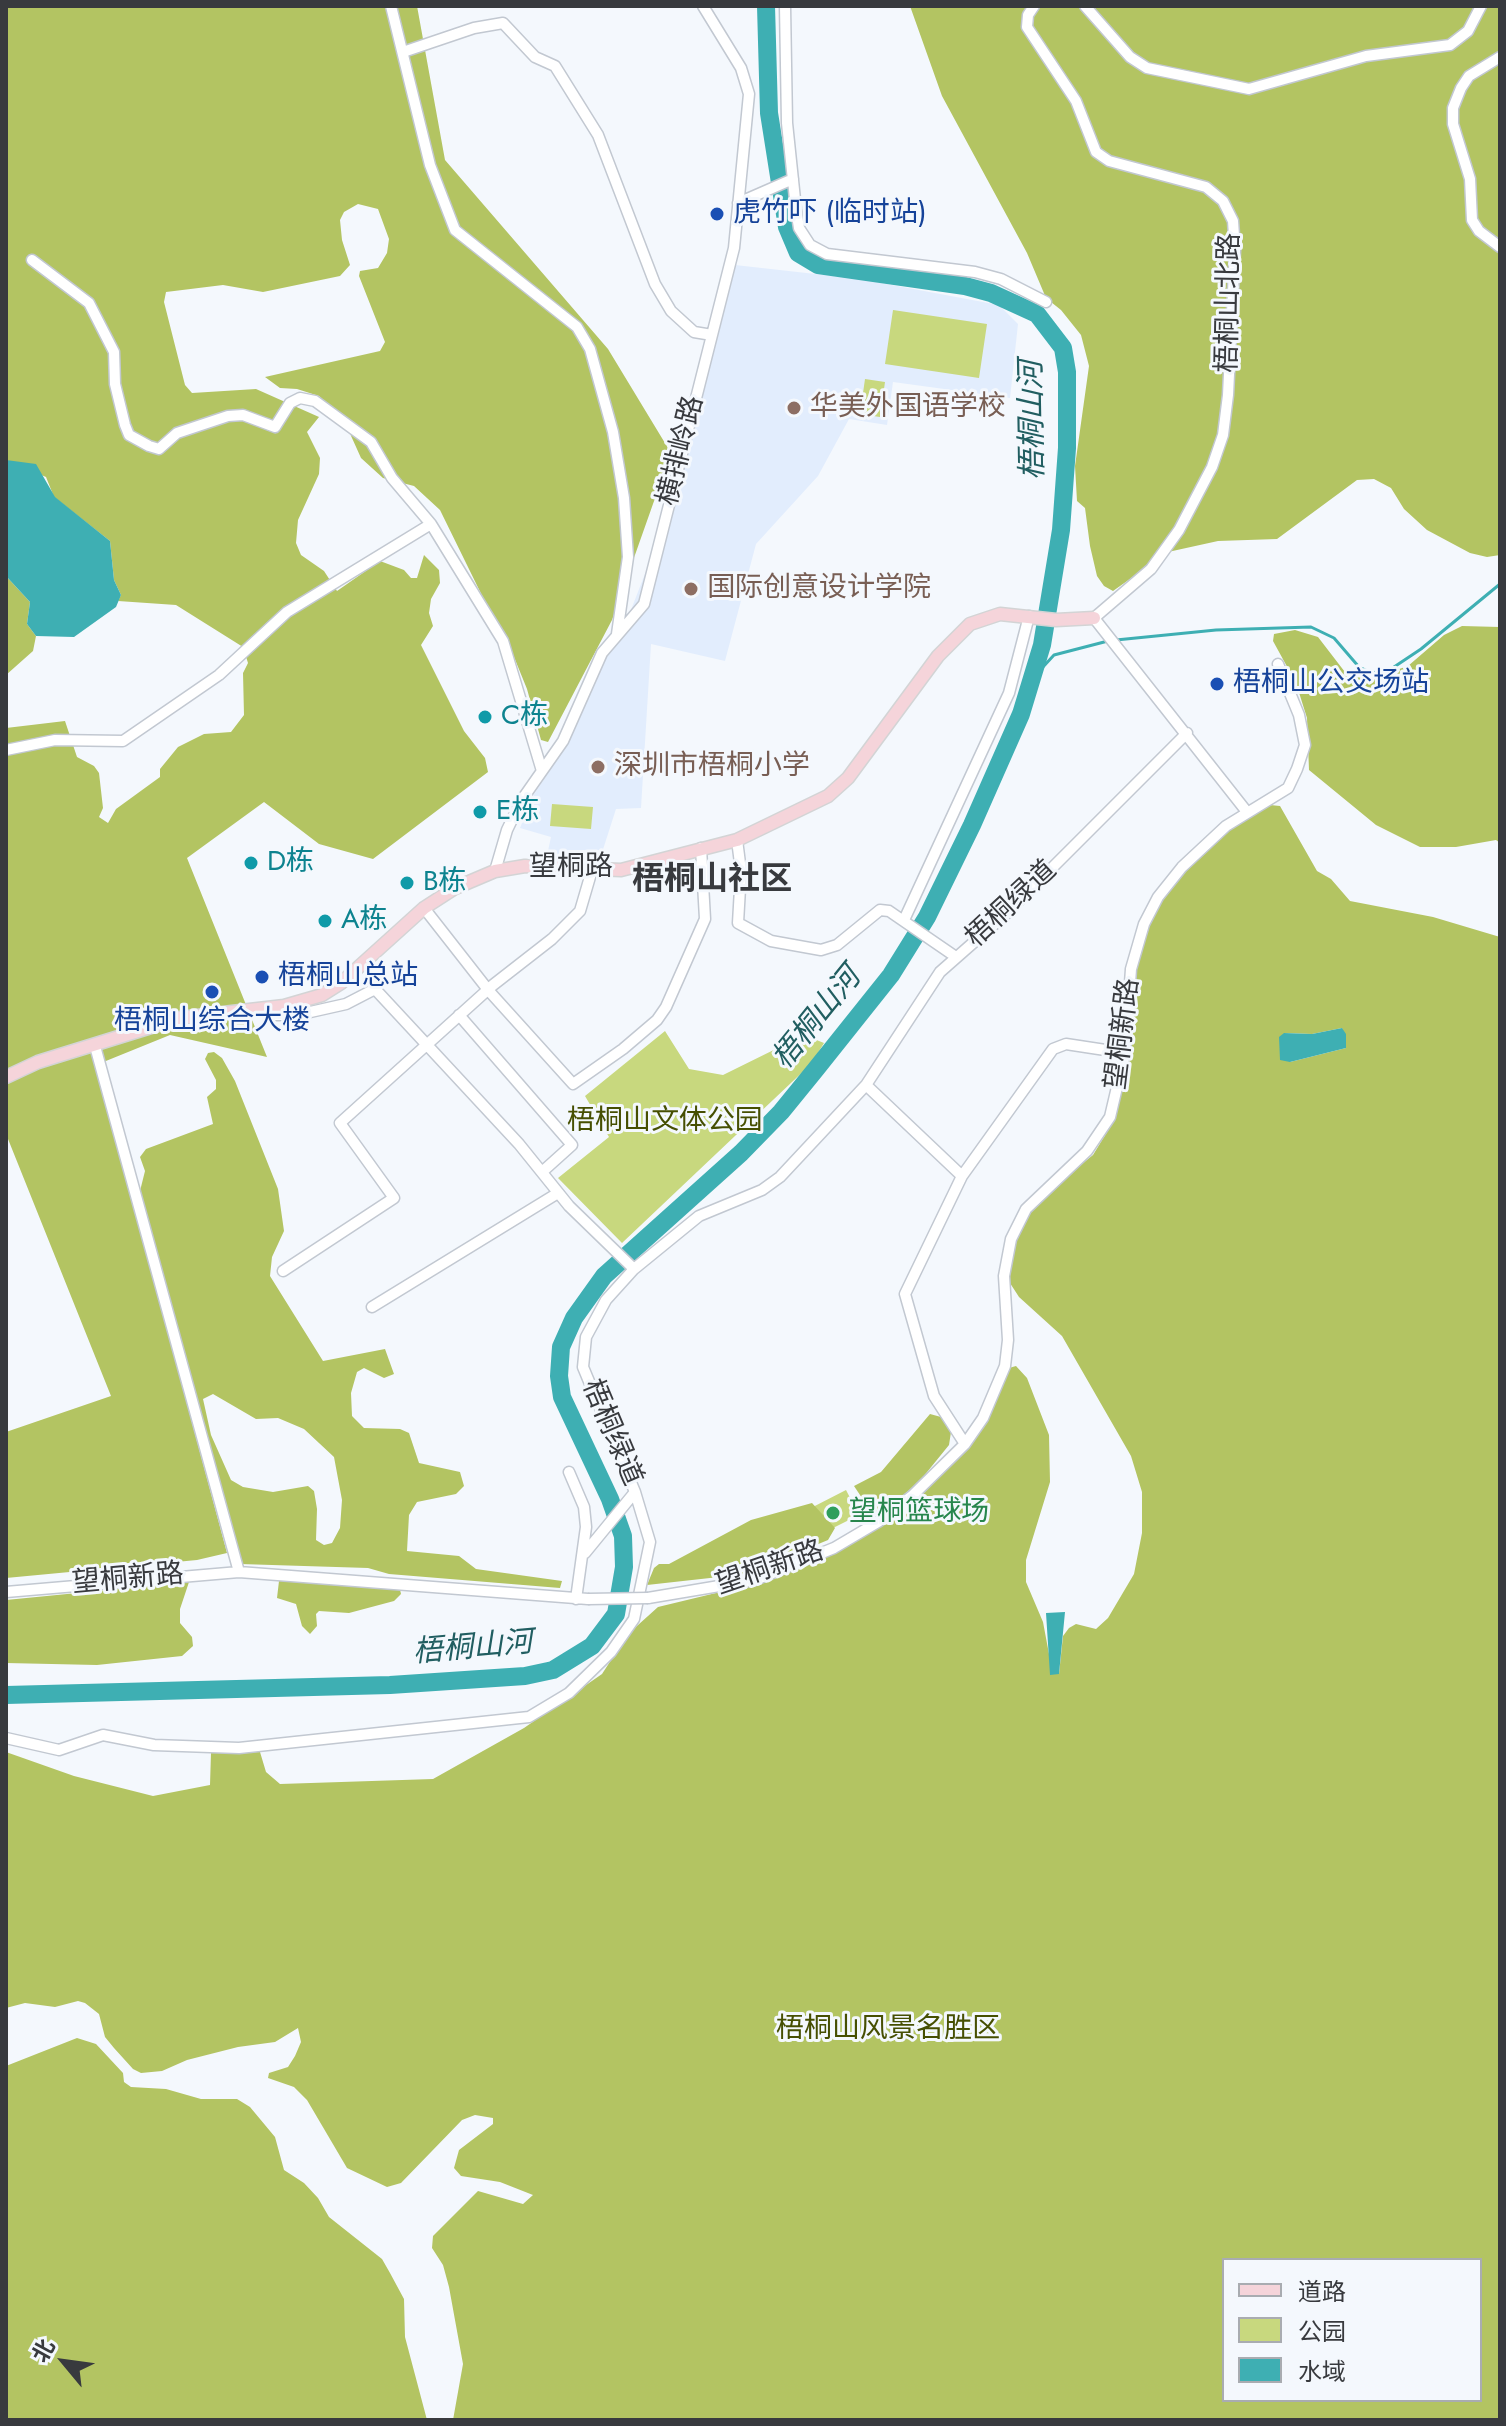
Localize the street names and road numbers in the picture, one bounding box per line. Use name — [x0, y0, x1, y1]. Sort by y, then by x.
street label: 梧桐山北路 — [1212, 233, 1248, 373]
street label: 横排岭路 — [652, 393, 712, 509]
street label: 望桐路 — [529, 851, 613, 885]
street label: 梧桐绿道 — [960, 855, 1064, 955]
street label: 望桐新路 — [1101, 976, 1147, 1092]
street label: 梧桐绿道 — [574, 1375, 648, 1491]
street label: 望桐新路 — [712, 1535, 828, 1603]
street label: 望桐新路 — [71, 1558, 185, 1602]

